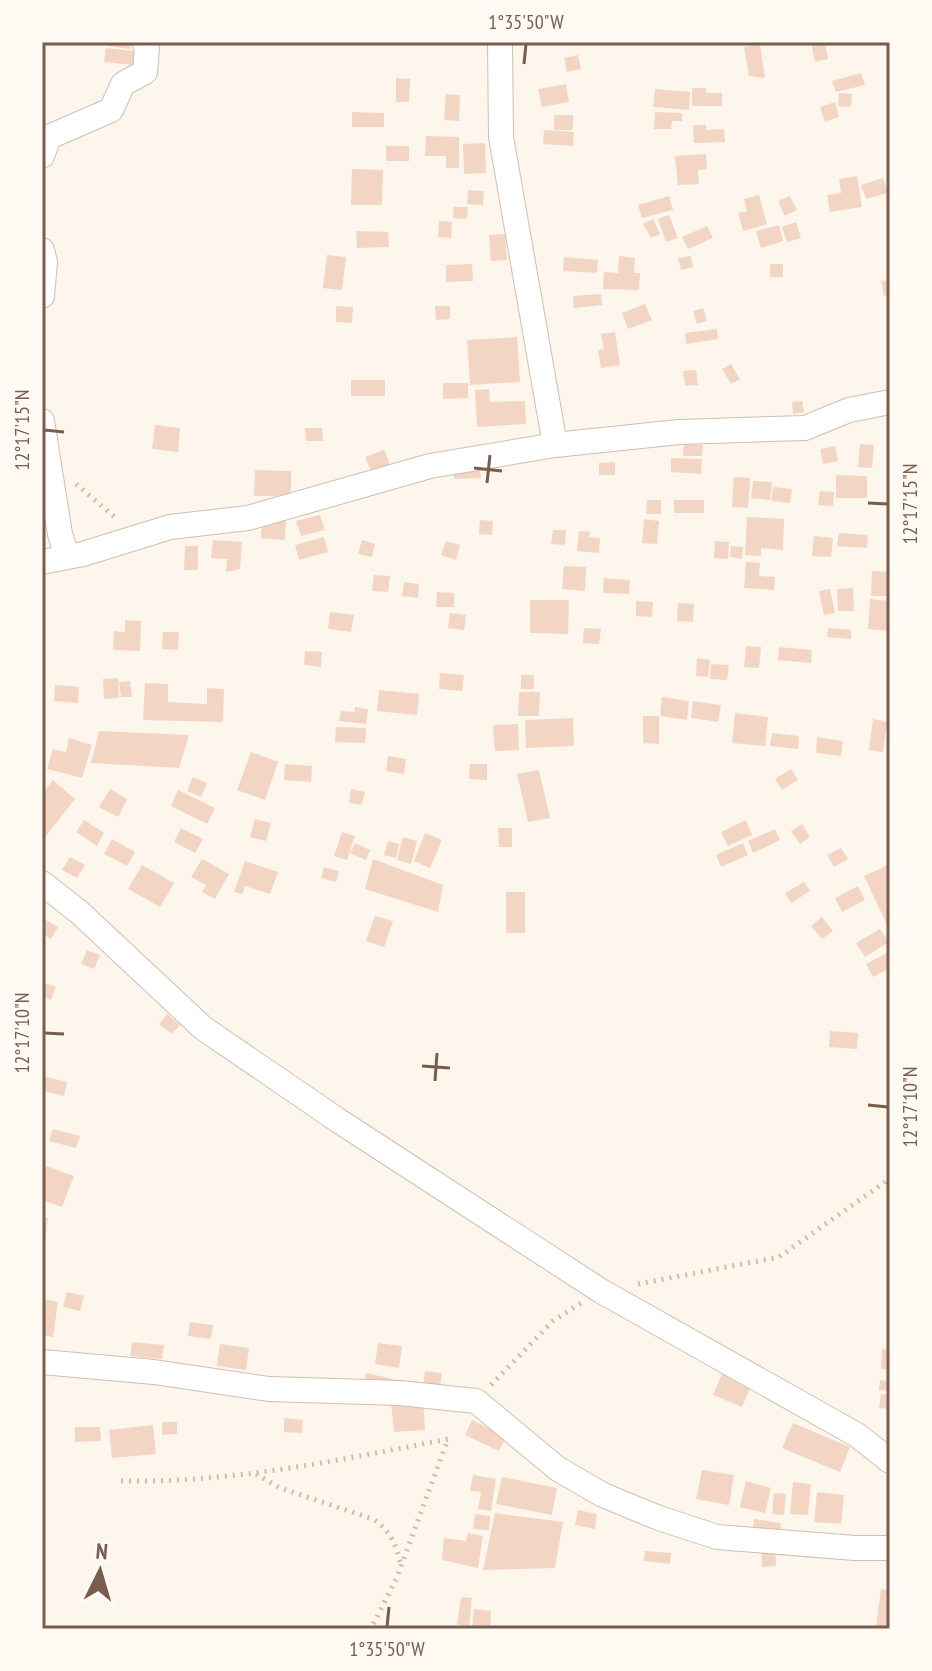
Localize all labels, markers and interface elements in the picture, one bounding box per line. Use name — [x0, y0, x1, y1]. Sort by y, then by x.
text: 1°35'50"W — [488, 9, 564, 35]
text: 12°17'15"N — [9, 390, 35, 470]
text: 12°17'15"N — [897, 464, 923, 544]
text: 12°17'10"N — [9, 993, 35, 1073]
text: 12°17'10"N — [897, 1067, 923, 1147]
north arrow — [60, 1531, 140, 1611]
text: N — [95, 1537, 109, 1566]
text: 1°35'50"W — [349, 1636, 425, 1662]

